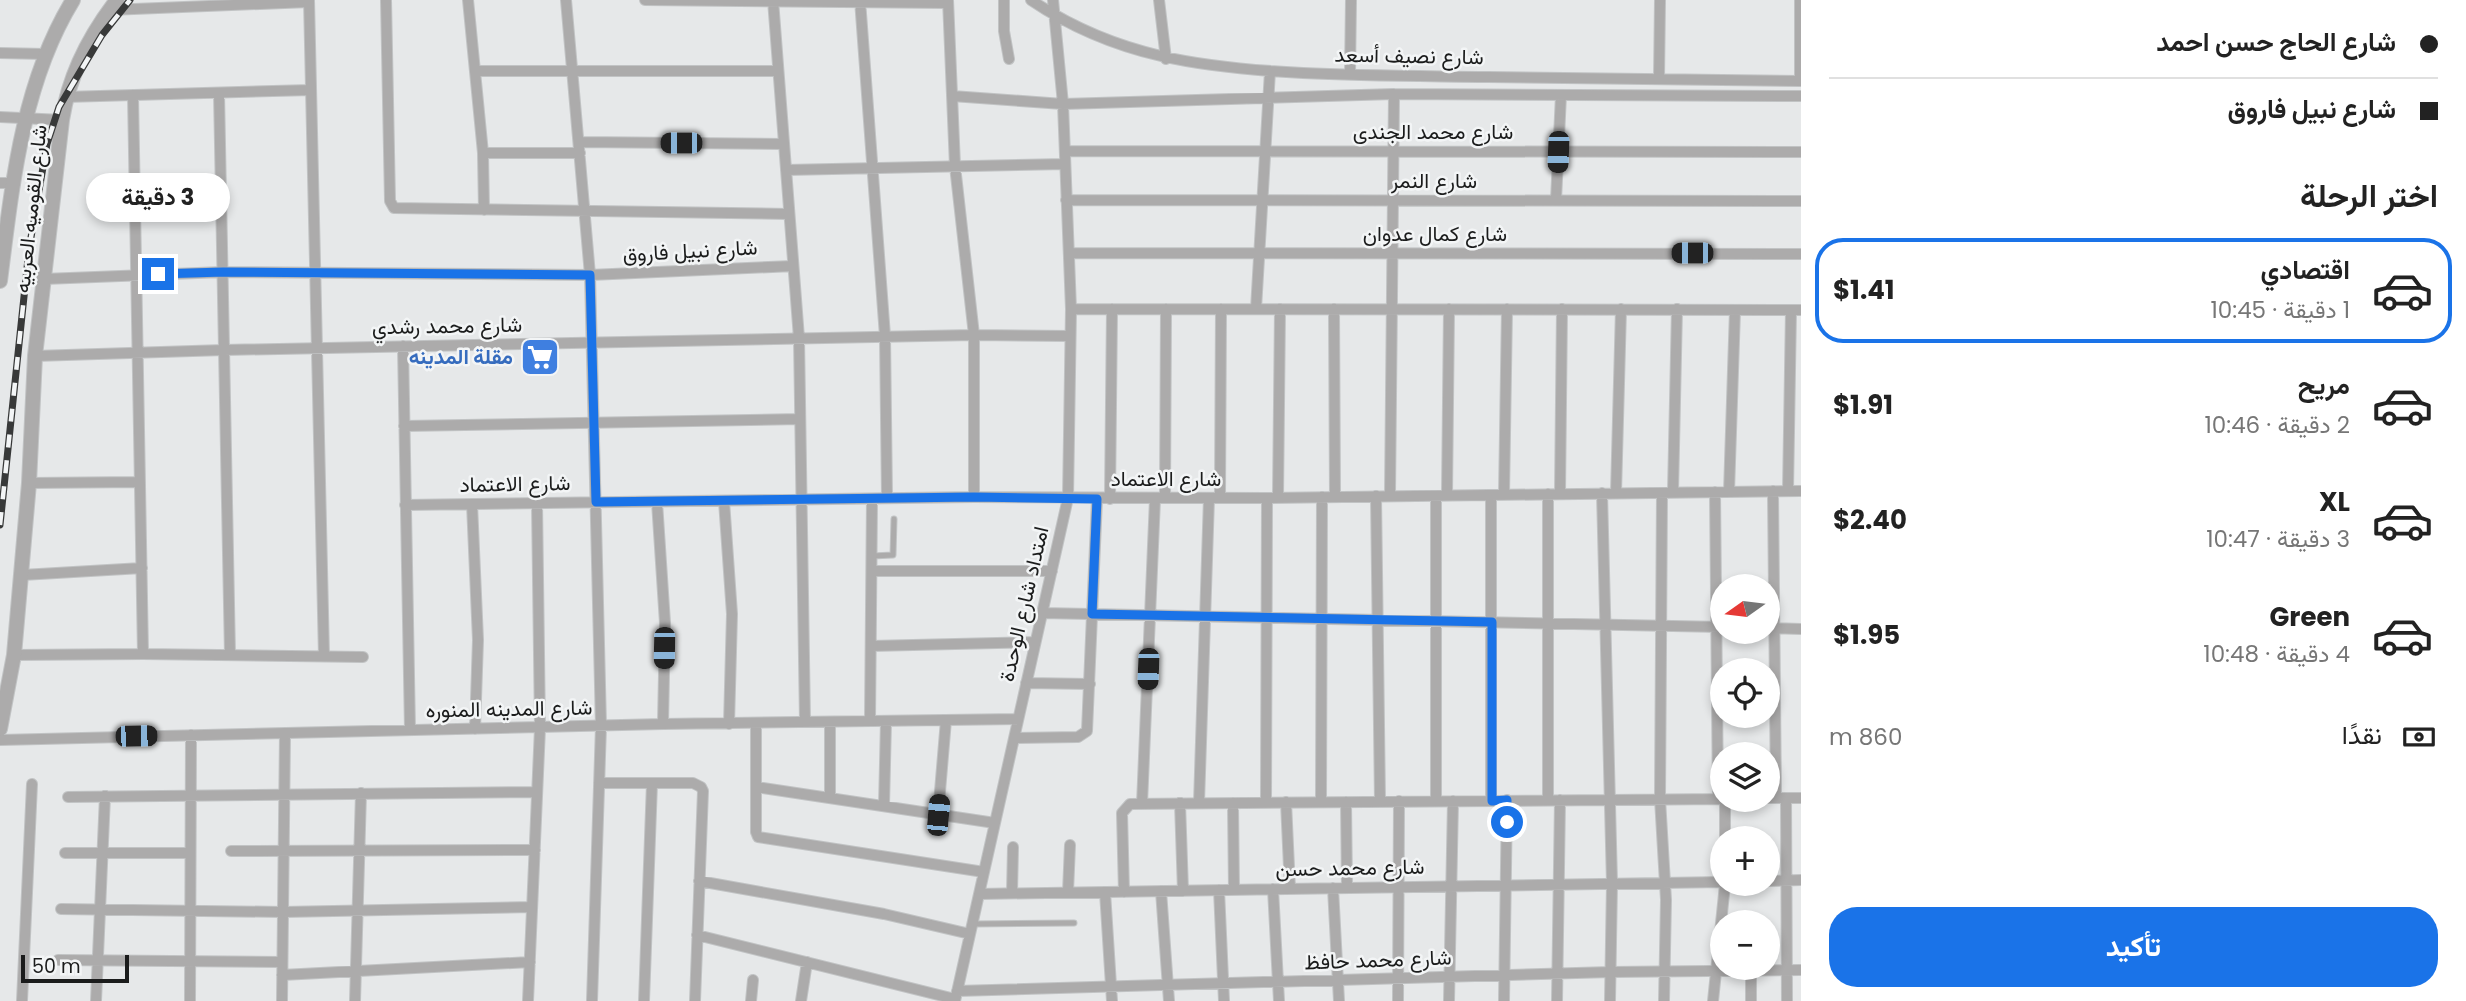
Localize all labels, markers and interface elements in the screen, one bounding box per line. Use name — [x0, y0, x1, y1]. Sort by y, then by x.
text: شارع الحاج حسن احمد — [2156, 24, 2396, 60]
street label: شارع نصيف أسعد — [1334, 40, 1484, 71]
text: شارع نبيل فاروق — [2227, 91, 2396, 127]
street label: شارع محمد الجندى — [1353, 117, 1513, 146]
street label: شارع القوميه العربيه — [7, 123, 54, 295]
car — [1547, 131, 1570, 173]
car — [661, 133, 703, 154]
street label: شارع النمر — [1390, 166, 1477, 195]
callout: 3 دقيقة — [86, 173, 230, 222]
text: اختر الرحلة — [2300, 173, 2438, 218]
text: 3 دقيقة — [121, 181, 195, 213]
street label: شارع كمال عدوان — [1363, 219, 1507, 248]
street label: شارع نبيل فاروق — [622, 232, 758, 269]
car — [1672, 243, 1714, 264]
text: اقتصادي — [2261, 252, 2350, 288]
route end — [142, 258, 174, 290]
icon: car — [2371, 259, 2434, 322]
text: $1.41 — [1833, 272, 1895, 308]
text: 1 دقيقة · 10:45 — [2210, 294, 2350, 326]
street label: شارع محمد رشدي — [372, 310, 522, 344]
supermarket icon: مقلة المدينه — [519, 336, 561, 378]
place label: مقلة المدينه — [409, 342, 513, 371]
text: مريح — [2298, 367, 2350, 403]
icon: car — [2371, 374, 2434, 437]
text: $1.91 — [1833, 387, 1893, 423]
text: 2 دقيقة · 10:46 — [2204, 409, 2350, 441]
street label: شارع الاعتماد — [1111, 464, 1221, 493]
street label: شارع الاعتماد — [459, 468, 571, 499]
text: XL — [2319, 484, 2350, 520]
icon: car — [2371, 489, 2434, 552]
text: $2.40 — [1833, 502, 1907, 538]
street label: امتداد شارع الوحدة — [992, 523, 1055, 684]
text: 3 دقيقة · 10:47 — [2206, 523, 2350, 555]
north arrow — [1710, 574, 1780, 644]
map controls — [1710, 574, 1780, 980]
text: Green — [2270, 599, 2350, 635]
icon: car — [2371, 604, 2434, 667]
text: $1.95 — [1833, 617, 1900, 653]
car — [654, 627, 675, 669]
text: 4 دقيقة · 10:48 — [2203, 638, 2350, 670]
car — [1137, 648, 1160, 690]
button: locate — [1710, 658, 1780, 728]
street label: شارع المدينه المنوره — [425, 693, 593, 724]
text: نقدًا — [2342, 717, 2382, 753]
icon: cash — [2400, 718, 2438, 756]
text: 860 m — [1829, 721, 1902, 753]
car — [115, 725, 158, 747]
button: layers — [1710, 742, 1780, 812]
car — [926, 793, 951, 837]
route start — [1491, 806, 1523, 838]
button: + — [1710, 826, 1780, 896]
street label: شارع محمد حسن — [1275, 852, 1425, 883]
button: تأكيد — [1829, 907, 2438, 987]
button: − — [1710, 910, 1780, 980]
street label: شارع محمد حافظ — [1304, 942, 1452, 977]
scale bar — [21, 952, 130, 984]
text: 50 m — [32, 953, 81, 980]

